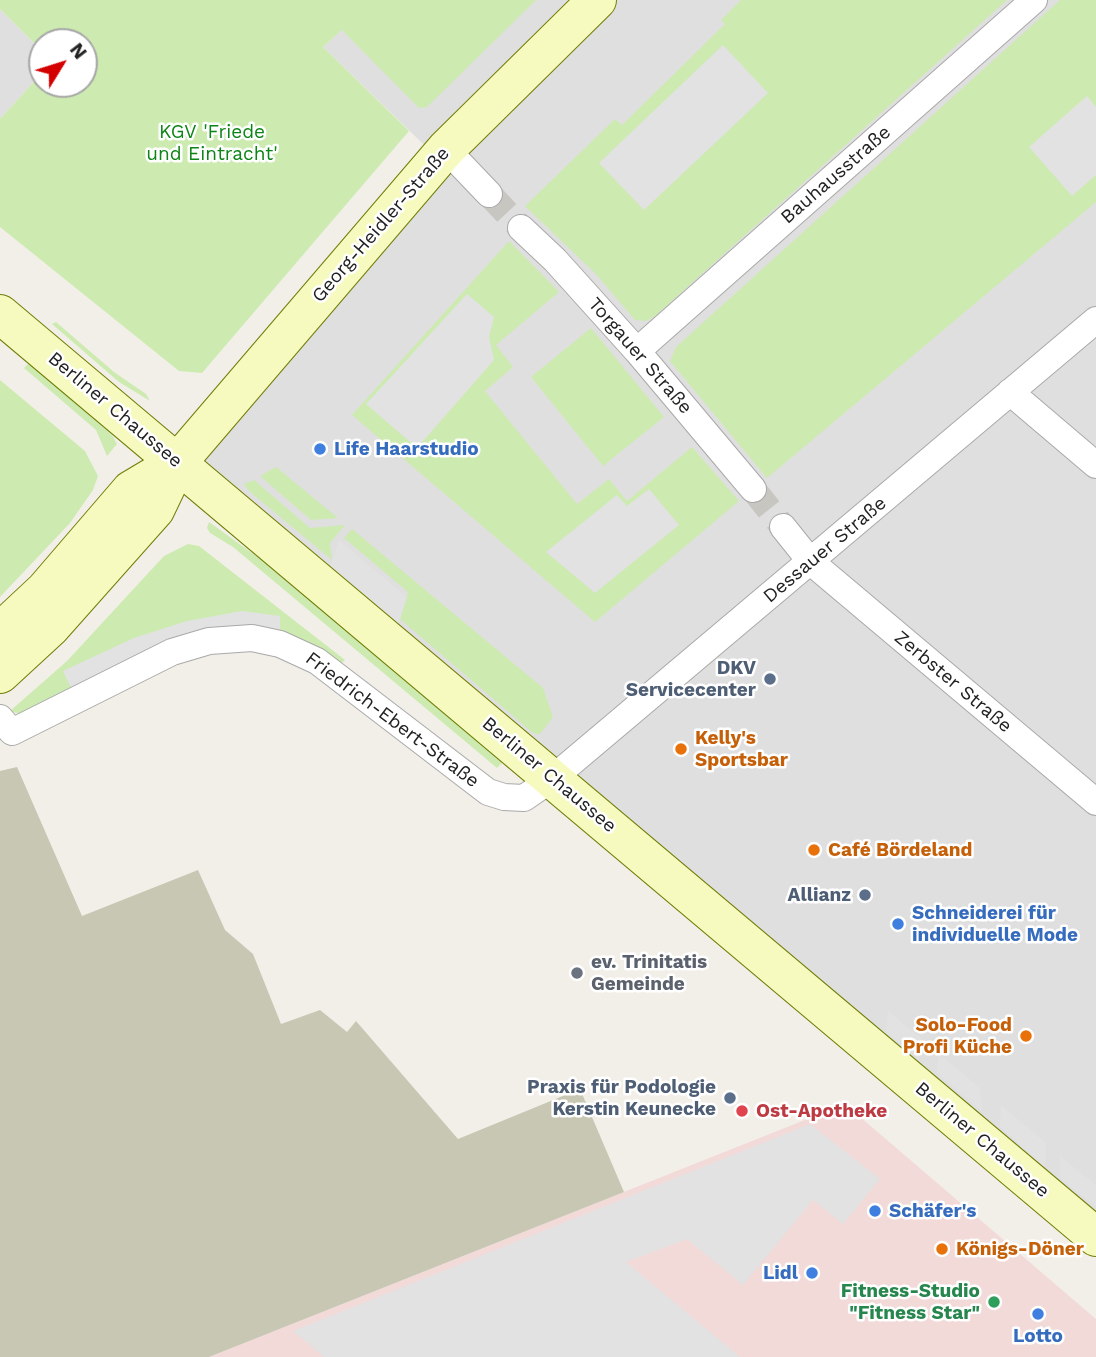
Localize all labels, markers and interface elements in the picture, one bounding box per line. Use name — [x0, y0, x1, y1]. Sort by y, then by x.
north arrow — [28, 28, 98, 98]
text: N — [65, 38, 92, 64]
park label: KGV 'Friede und Eintracht' — [146, 121, 278, 165]
street label: Bauhausstraße — [776, 121, 896, 229]
street label: Georg-Heidler-Straße — [307, 143, 455, 307]
street label: Torgauer Straße — [583, 293, 697, 419]
street label: Berliner Chaussee — [43, 347, 187, 473]
place label: Life Haarstudio — [334, 438, 479, 460]
marker: Life Haarstudio — [312, 441, 328, 457]
street label: Dessauer Straße — [759, 492, 891, 608]
street label: Zerbster Straße — [890, 626, 1016, 738]
street label: Friedrich-Ebert-Straße — [301, 647, 483, 793]
place label: DKV Servicecenter — [626, 657, 756, 701]
marker: DKV Servicecenter — [762, 671, 778, 687]
street label: Berliner Chaussee — [477, 712, 621, 838]
place label: Kelly's Sportsbar — [695, 727, 788, 771]
marker: Kelly's Sportsbar — [673, 741, 689, 757]
place label: Café Bördeland — [828, 839, 973, 861]
marker: Café Bördeland — [806, 842, 822, 858]
place label: Allianz — [788, 884, 851, 906]
marker: Allianz — [857, 887, 873, 903]
place label: Schneiderei für individuelle Mode — [912, 902, 1078, 946]
marker: Schneiderei für individuelle Mode — [890, 916, 906, 932]
place label: ev. Trinitatis Gemeinde — [591, 951, 707, 995]
marker: ev. Trinitatis Gemeinde — [569, 965, 585, 981]
place label: Solo-Food Profi Küche — [903, 1014, 1012, 1058]
marker: Solo-Food Profi Küche — [1018, 1028, 1034, 1044]
place label: Praxis für Podologie Kerstin Keunecke — [527, 1076, 716, 1120]
street label: Berliner Chaussee — [910, 1077, 1054, 1203]
marker: Praxis für Podologie Kerstin Keunecke — [722, 1090, 738, 1106]
place label: Ost-Apotheke — [756, 1100, 887, 1122]
marker: Ost-Apotheke — [734, 1103, 750, 1119]
place label: Schäfer's — [889, 1200, 976, 1222]
marker: Schäfer's — [867, 1203, 883, 1219]
place label: Königs-Döner — [956, 1238, 1084, 1260]
marker: Königs-Döner — [934, 1241, 950, 1257]
place label: Lidl — [763, 1262, 798, 1284]
marker: Lidl — [804, 1265, 820, 1281]
place label: Fitness-Studio "Fitness Star" — [841, 1280, 980, 1324]
marker: Fitness-Studio "Fitness Star" — [986, 1294, 1002, 1310]
marker: Lotto — [1030, 1306, 1046, 1322]
place label: Lotto — [1013, 1325, 1063, 1347]

